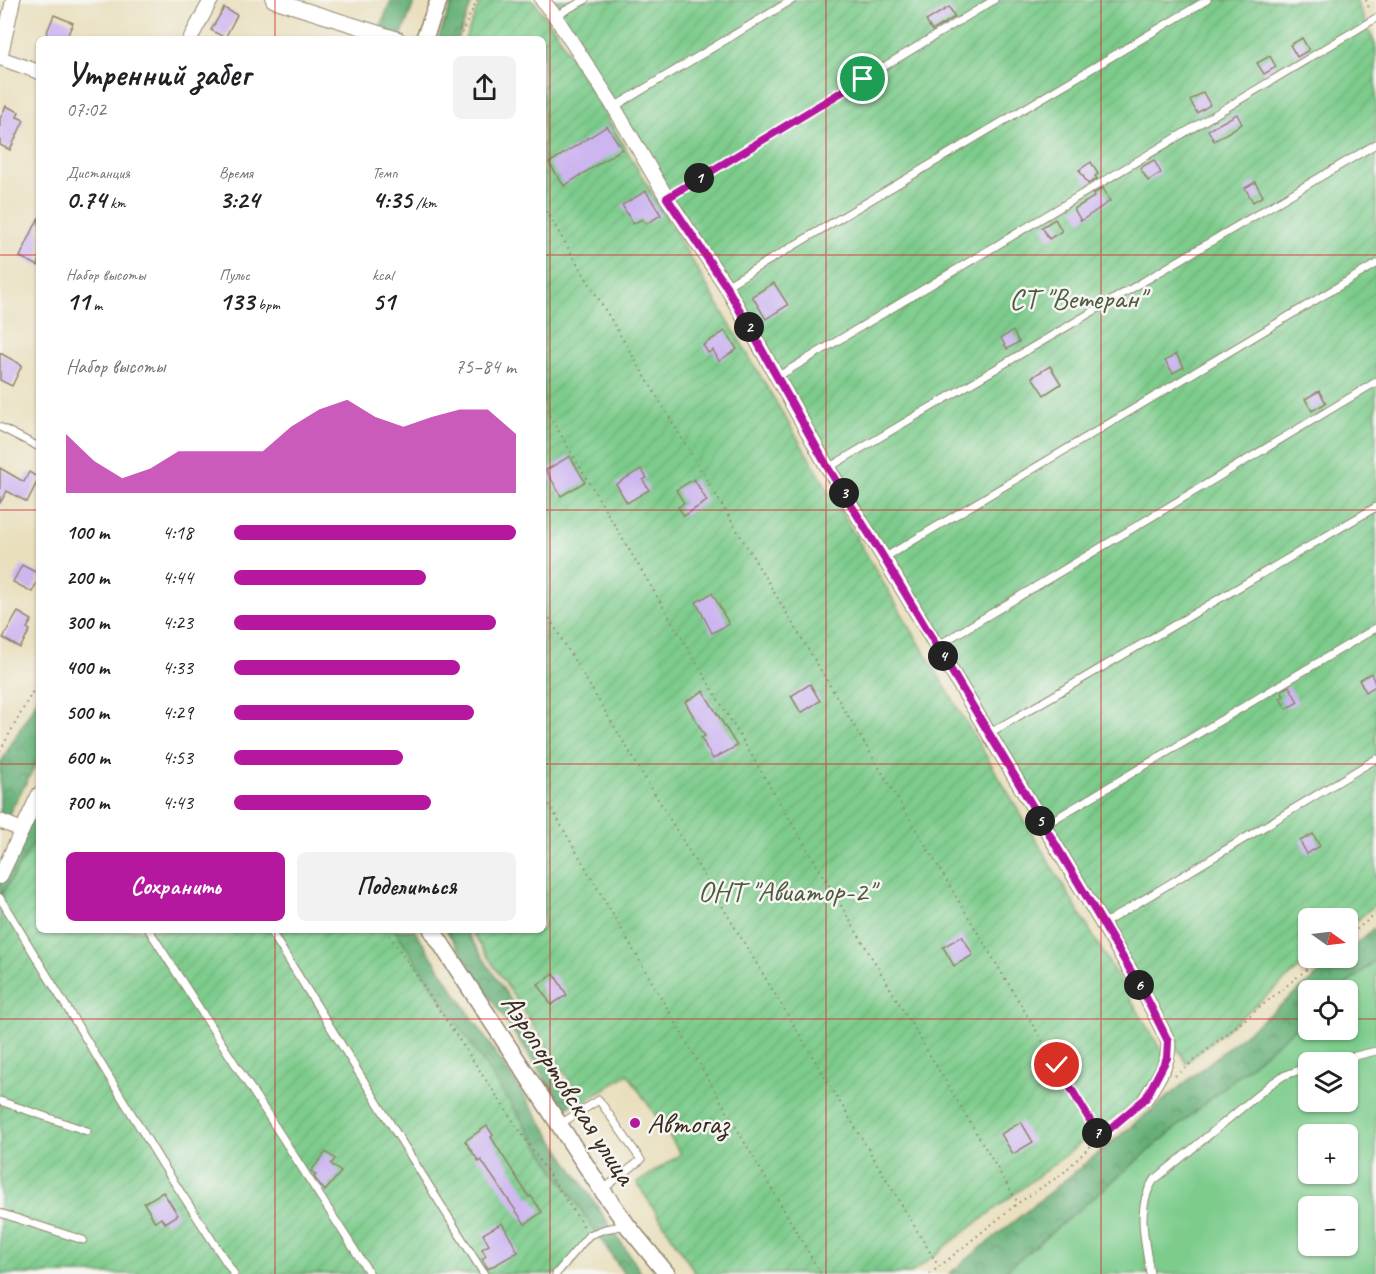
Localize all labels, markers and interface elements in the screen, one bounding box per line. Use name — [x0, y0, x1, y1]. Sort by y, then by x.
text: Утренний забег — [66, 53, 250, 95]
pin — [837, 53, 888, 104]
button: share — [453, 56, 516, 119]
icon: arrive — [846, 62, 879, 95]
text: 07:02 — [66, 97, 106, 122]
text: Дистанция — [66, 163, 130, 183]
text: Время — [219, 163, 253, 183]
text: Темп — [372, 163, 398, 183]
pin: 1 — [684, 163, 714, 193]
text: 1 — [695, 168, 703, 188]
text: 0.74 — [66, 183, 106, 216]
text: 3:24 — [219, 183, 259, 216]
text: 4:35 — [372, 183, 412, 216]
text: km — [106, 193, 126, 213]
text: /km — [412, 193, 437, 213]
text: Набор высоты — [66, 265, 145, 285]
text: Пульс — [219, 265, 250, 285]
text: kcal — [372, 265, 393, 285]
park label: СТ "Ветеран" — [1009, 279, 1151, 317]
text: 11 — [66, 285, 89, 318]
text: 133 — [219, 285, 254, 318]
text: 51 — [372, 285, 395, 318]
text: m — [89, 295, 102, 315]
text: bpm — [254, 295, 280, 315]
pin: 2 — [734, 312, 764, 342]
text: 2 — [745, 317, 753, 337]
text: Набор высоты — [66, 354, 165, 379]
text: 75–84 m — [455, 354, 516, 379]
pin: 3 — [829, 478, 859, 508]
text: 3 — [840, 483, 848, 503]
text: 100 m — [66, 520, 109, 545]
text: 4:18 — [162, 520, 193, 545]
text: 200 m — [66, 565, 109, 590]
text: 4:44 — [162, 565, 193, 590]
text: 300 m — [66, 610, 109, 635]
text: 4:23 — [162, 610, 193, 635]
pin: 4 — [928, 641, 958, 671]
text: 4 — [939, 646, 947, 666]
text: 400 m — [66, 655, 109, 680]
text: 4:33 — [162, 655, 193, 680]
text: 500 m — [66, 700, 109, 725]
text: 4:29 — [162, 700, 193, 725]
text: 600 m — [66, 745, 110, 770]
text: 4:53 — [162, 745, 193, 770]
text: 700 m — [66, 790, 109, 815]
text: 4:43 — [162, 790, 193, 815]
pin: 5 — [1025, 806, 1055, 836]
text: 5 — [1037, 811, 1043, 831]
button: Сохранить — [66, 852, 285, 921]
button: Поделиться — [297, 852, 516, 921]
park label: ОНТ "Авиатор-2" — [698, 872, 880, 910]
north arrow — [1298, 908, 1358, 968]
map controls — [1298, 908, 1358, 1256]
pin: 6 — [1124, 970, 1154, 1000]
text: 6 — [1135, 975, 1143, 995]
button: locate — [1298, 980, 1358, 1040]
street label: Аэропортовская улица — [493, 986, 646, 1193]
pin — [1031, 1039, 1082, 1090]
icon: check — [1040, 1048, 1073, 1081]
button: layers — [1298, 1052, 1358, 1112]
place label: Автогаз — [647, 1104, 731, 1142]
marker: Автогаз — [628, 1116, 642, 1130]
pin: 7 — [1082, 1118, 1112, 1148]
text: 7 — [1093, 1123, 1101, 1143]
button: + — [1298, 1124, 1358, 1184]
button: − — [1298, 1196, 1358, 1256]

